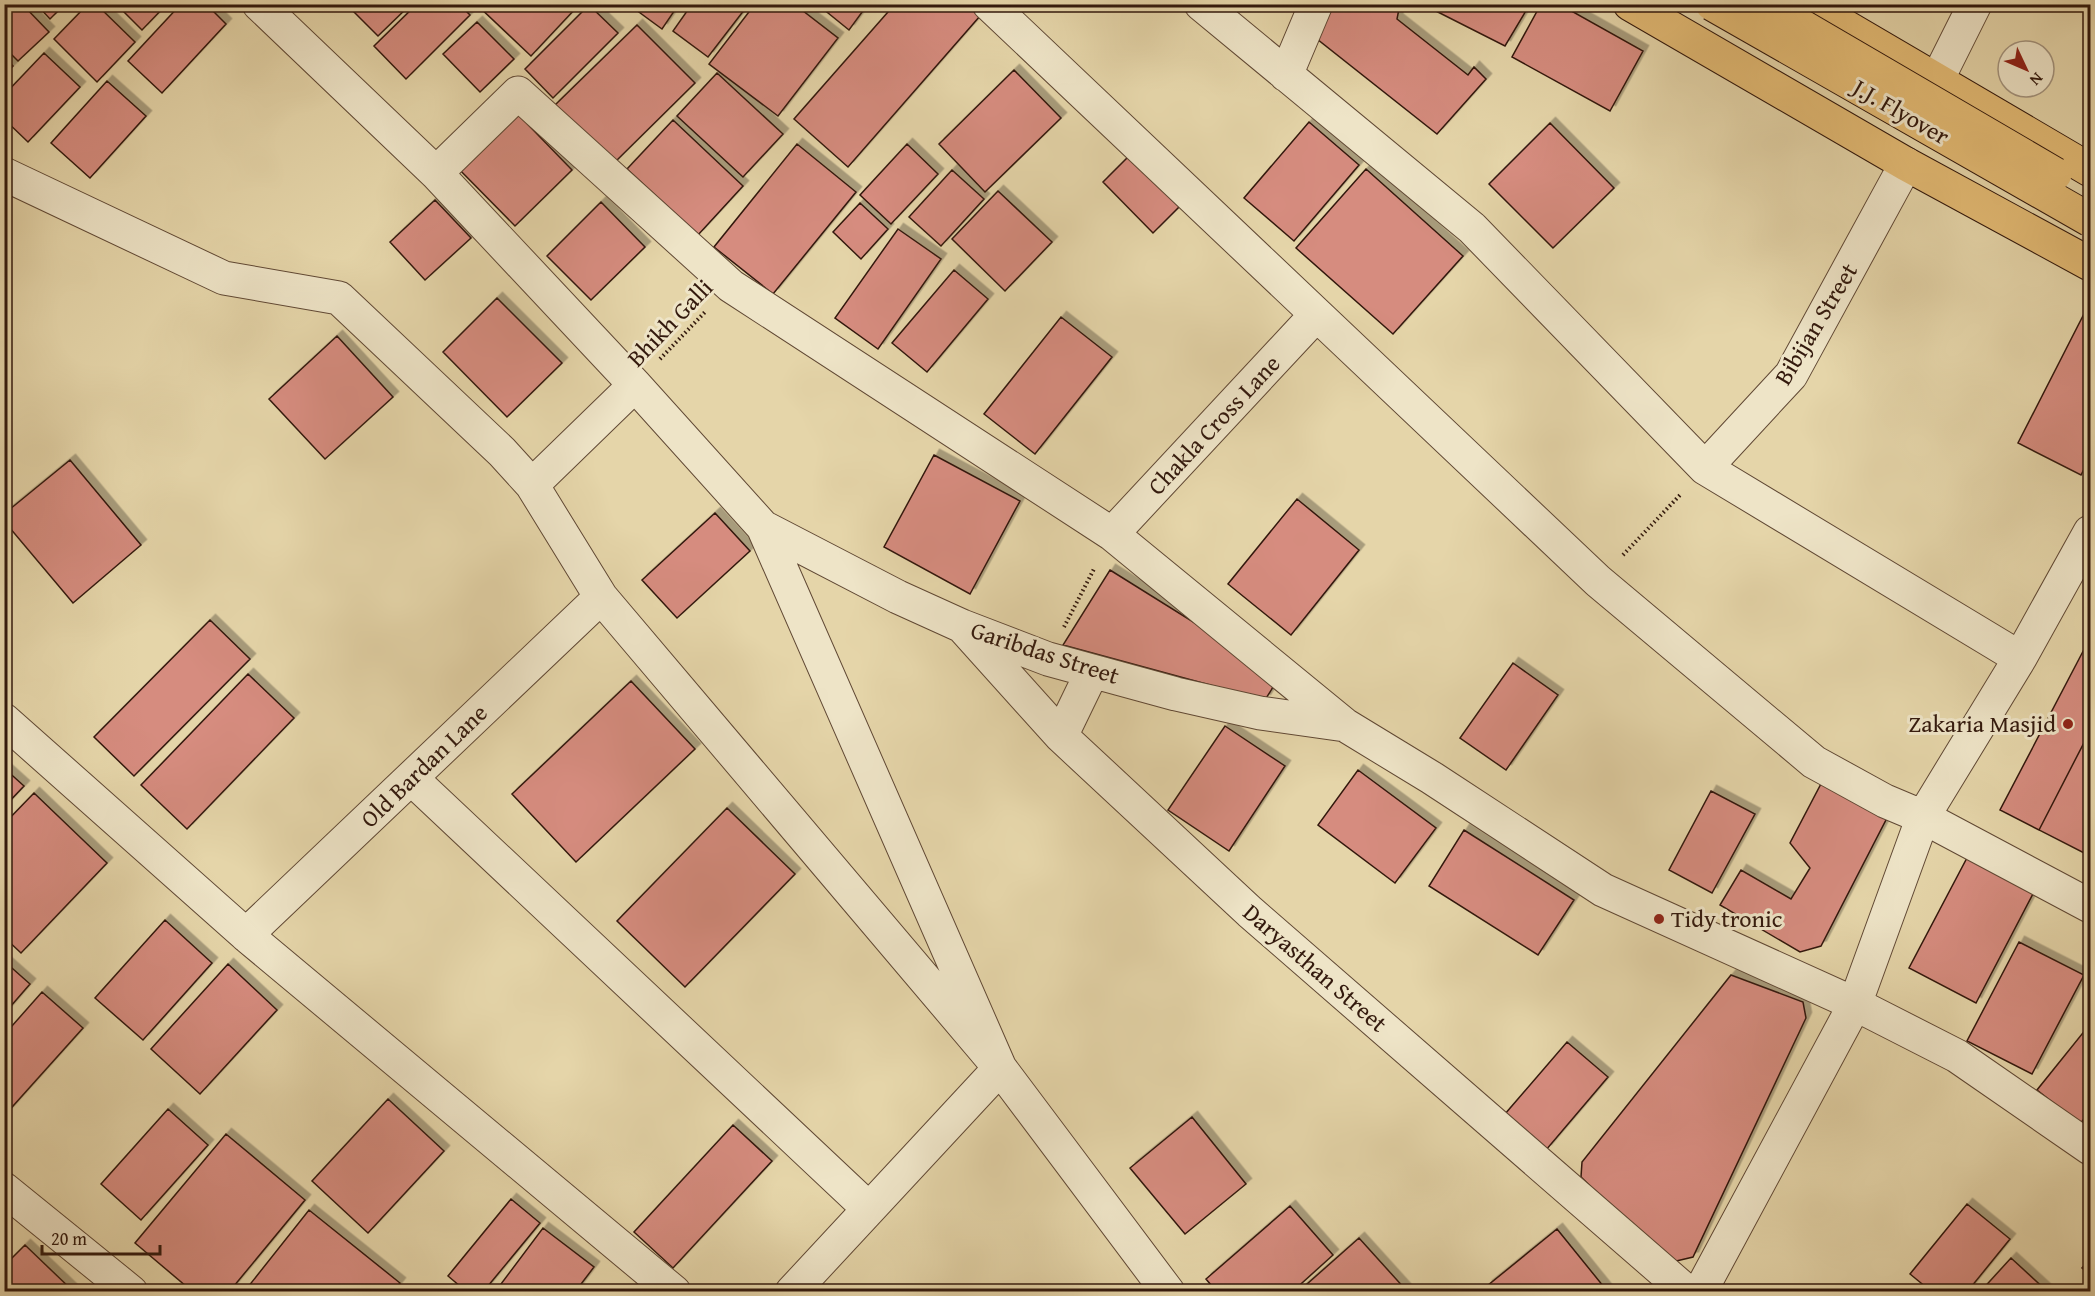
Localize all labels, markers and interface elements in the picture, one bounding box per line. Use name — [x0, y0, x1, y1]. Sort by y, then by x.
north arrow — [1996, 39, 2056, 99]
text: N — [2024, 67, 2049, 92]
street label: J.J. Flyover — [1844, 68, 1956, 153]
street label: Bibijan Street — [1765, 256, 1866, 391]
street label: Bhikh Galli — [619, 271, 721, 375]
street label: Chakla Cross Lane — [1139, 347, 1288, 503]
street label: Garibdas Street — [966, 612, 1124, 693]
street label: Old Bardan Lane — [352, 696, 495, 835]
place label: Zakaria Masjid — [1909, 706, 2056, 741]
marker: Zakaria Masjid — [2061, 717, 2075, 731]
street label: Daryasthan Street — [1236, 895, 1396, 1041]
place label: Tidy tronic — [1671, 901, 1783, 936]
marker: Tidy tronic — [1652, 912, 1666, 926]
scale bar — [42, 1218, 160, 1256]
text: 20 m — [51, 1225, 87, 1252]

